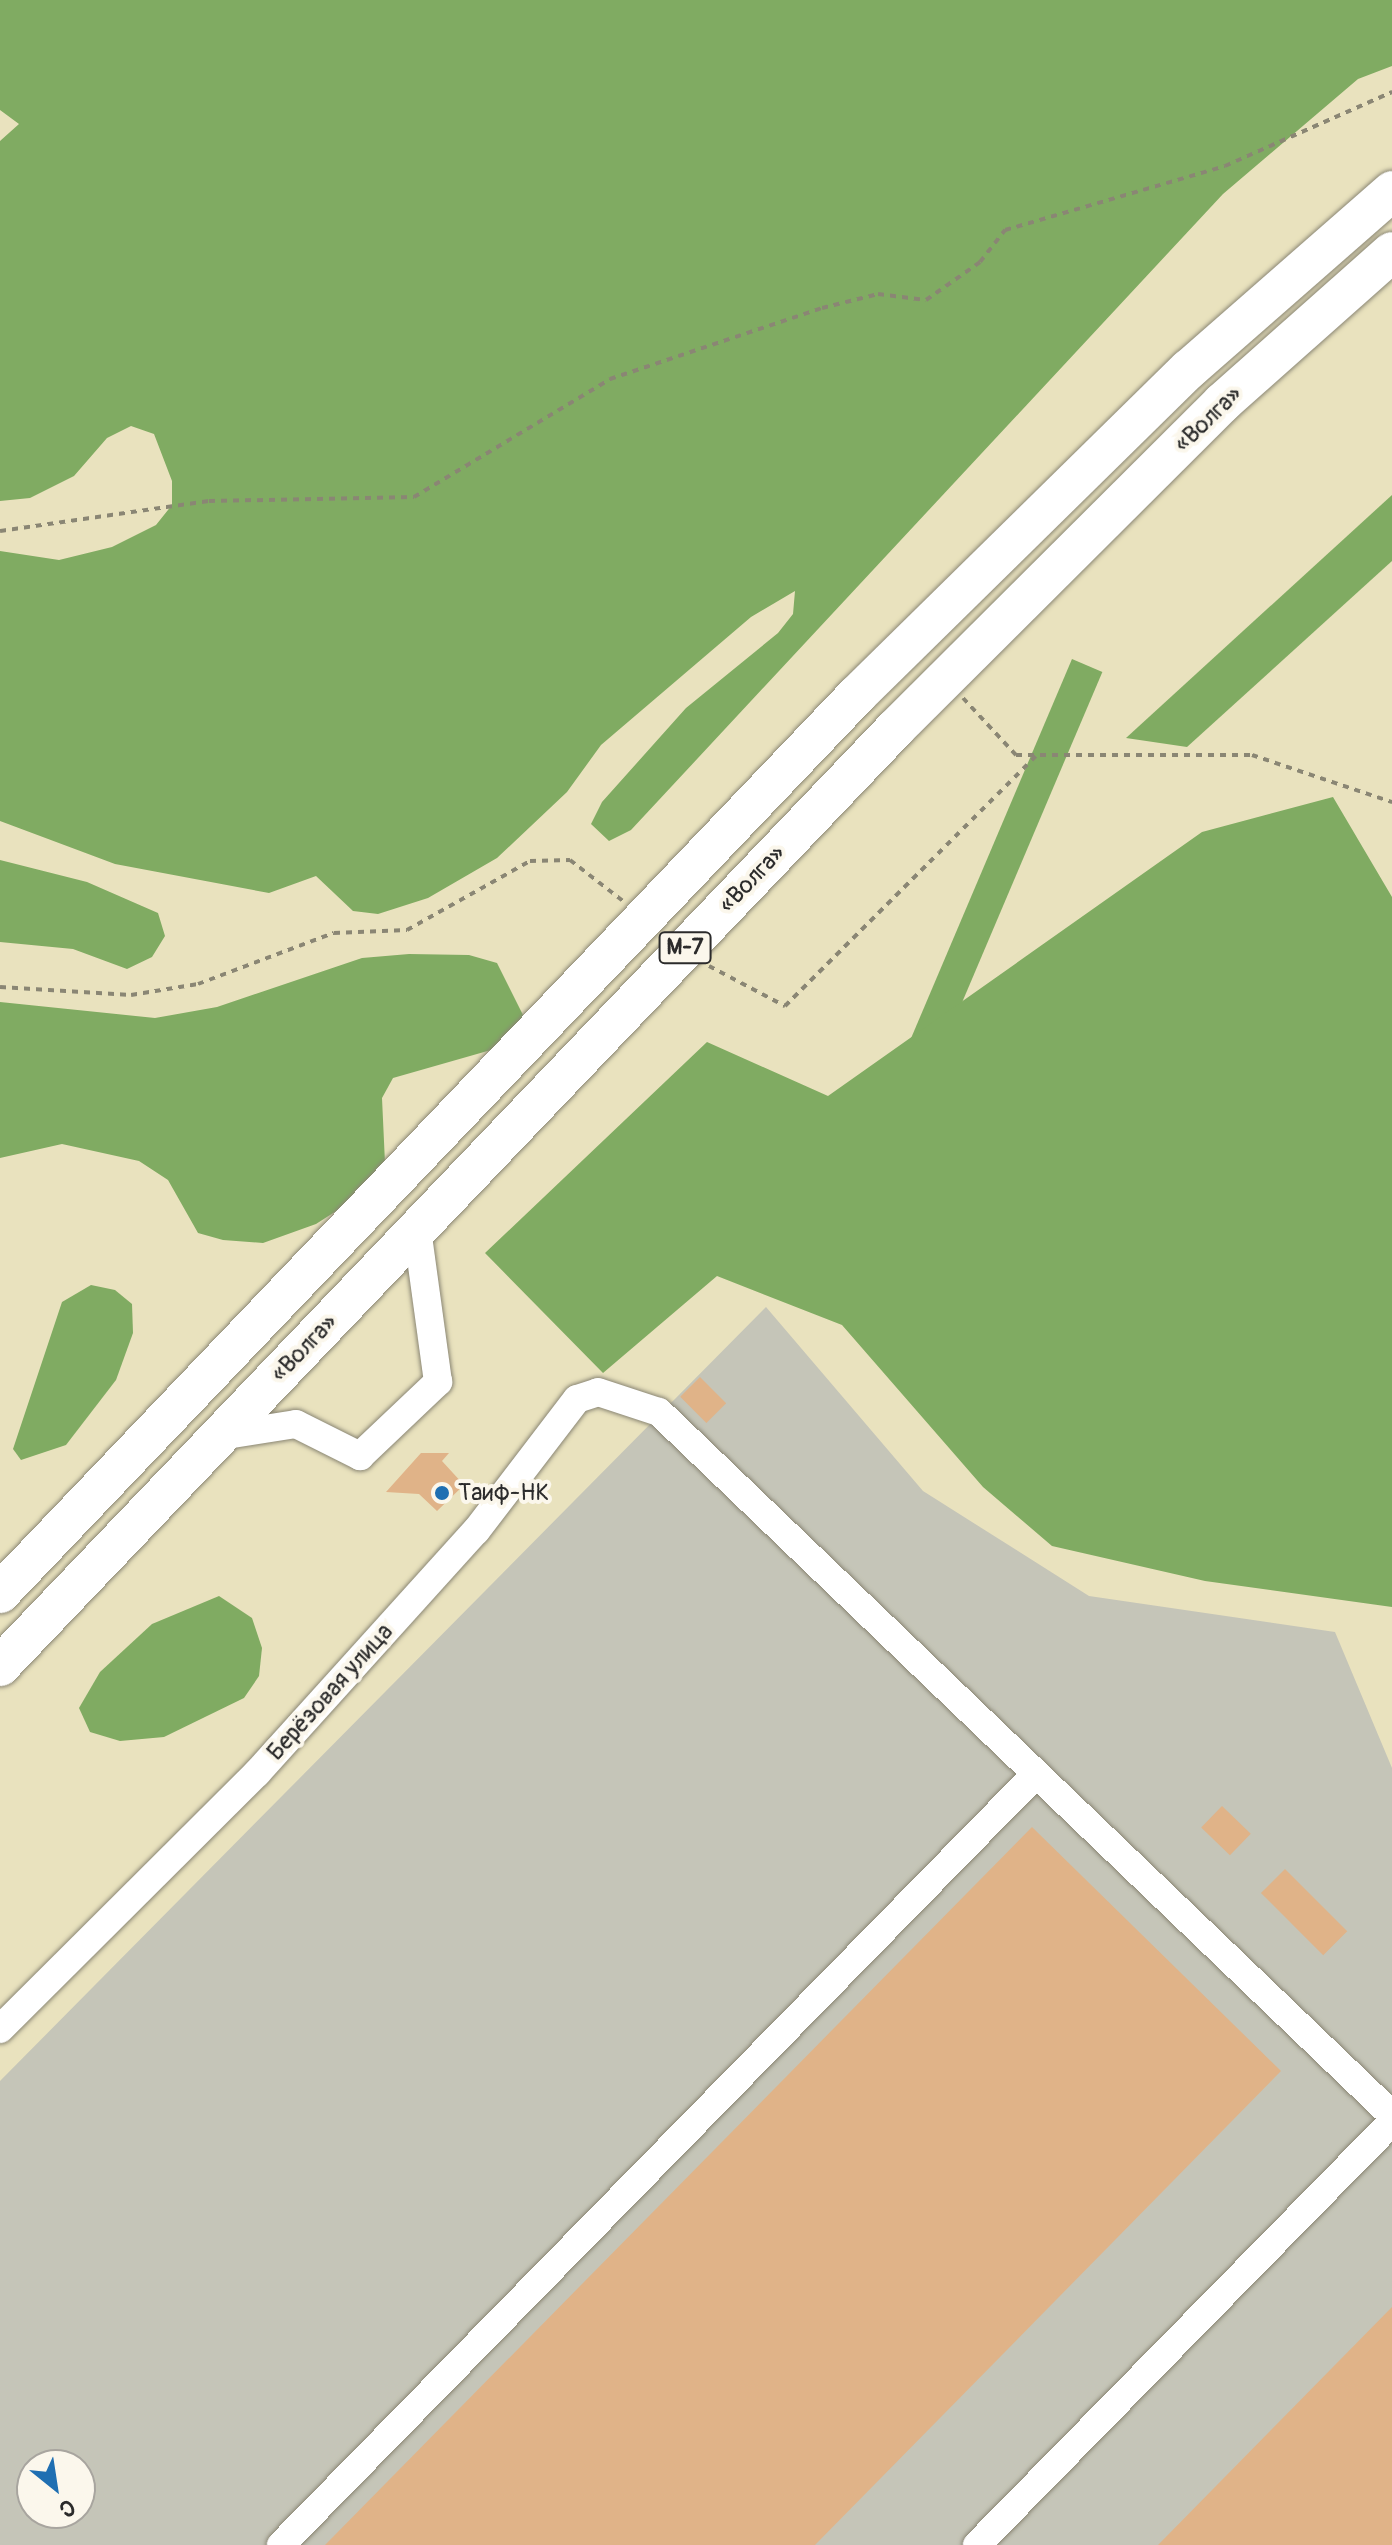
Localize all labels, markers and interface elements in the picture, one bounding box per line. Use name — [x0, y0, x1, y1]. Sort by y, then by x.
street label: «Волга» — [1168, 380, 1248, 458]
street label: «Волга» — [713, 839, 791, 919]
road number: М-7 — [657, 930, 713, 966]
street label: «Волга» — [265, 1308, 343, 1388]
place label: Таиф-НК — [458, 1479, 549, 1507]
marker: Таиф-НК — [433, 1484, 451, 1502]
street label: Берёзовая улица — [261, 1618, 399, 1766]
north arrow — [16, 2449, 96, 2529]
text: С — [54, 2493, 80, 2524]

